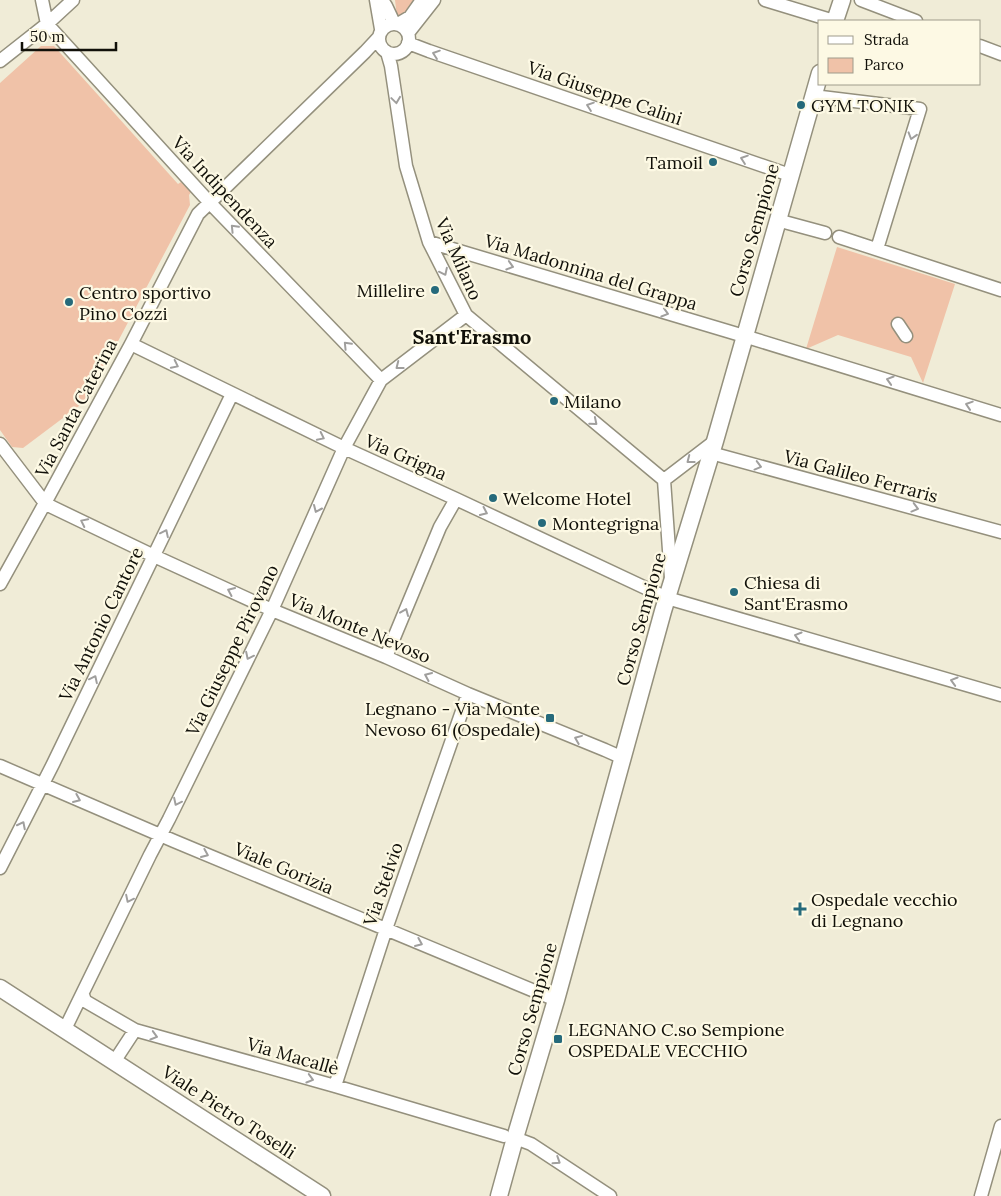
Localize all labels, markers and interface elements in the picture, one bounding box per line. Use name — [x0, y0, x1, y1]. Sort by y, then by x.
scale bar — [22, 20, 116, 52]
legend — [818, 20, 981, 85]
text: 50 m — [30, 27, 65, 46]
text: Strada — [864, 30, 909, 49]
one-way arrow — [433, 50, 441, 60]
street label: Via Giuseppe Calini — [524, 55, 685, 130]
text: Parco — [864, 55, 904, 74]
place label: GYM TONIK — [811, 94, 916, 117]
one-way arrow — [390, 97, 401, 105]
marker: GYM TONIK — [795, 99, 807, 111]
one-way arrow — [586, 102, 595, 112]
street label: Via Indipendenza — [167, 131, 283, 253]
one-way arrow — [907, 131, 917, 140]
place label: Tamoil — [646, 151, 703, 174]
one-way arrow — [740, 155, 749, 165]
marker: Tamoil — [707, 156, 719, 168]
street label: Corso Sempione — [724, 160, 784, 299]
street label: Via Milano — [430, 213, 487, 304]
one-way arrow — [231, 225, 240, 234]
street label: Via Madonnina del Grappa — [481, 228, 700, 315]
one-way arrow — [505, 261, 513, 271]
one-way arrow — [438, 267, 448, 276]
place label: Millelire — [356, 279, 425, 302]
place label: Centro sportivo Pino Cozzi — [79, 281, 211, 325]
marker: Millelire — [429, 284, 441, 296]
marker: Centro sportivo Pino Cozzi — [63, 296, 75, 308]
one-way arrow — [661, 307, 669, 317]
district label: Sant'Erasmo — [413, 324, 531, 349]
street label: Via Santa Caterina — [29, 335, 122, 482]
one-way arrow — [344, 342, 353, 351]
one-way arrow — [169, 359, 178, 369]
one-way arrow — [395, 360, 405, 369]
one-way arrow — [886, 376, 895, 386]
place label: Milano — [564, 390, 621, 413]
marker: Milano — [548, 395, 560, 407]
one-way arrow — [965, 400, 973, 410]
one-way arrow — [589, 417, 598, 426]
street label: Via Grigna — [361, 428, 451, 485]
one-way arrow — [316, 430, 325, 441]
street label: Via Galileo Ferraris — [780, 444, 941, 508]
one-way arrow — [686, 455, 695, 464]
one-way arrow — [754, 460, 762, 471]
place label: Welcome Hotel — [503, 487, 631, 510]
marker: Welcome Hotel — [487, 492, 499, 504]
one-way arrow — [910, 503, 918, 513]
one-way arrow — [313, 504, 324, 513]
one-way arrow — [479, 506, 488, 516]
place label: Montegrigna — [552, 512, 659, 535]
marker: Montegrigna — [536, 517, 548, 529]
one-way arrow — [80, 518, 89, 528]
one-way arrow — [159, 529, 169, 538]
street label: Via Antonio Cantore — [53, 543, 148, 706]
street label: Corso Sempione — [611, 549, 671, 688]
street label: Via Giuseppe Pirovano — [180, 561, 284, 740]
place label: Chiesa di Sant'Erasmo — [744, 571, 848, 615]
marker: Chiesa di Sant'Erasmo — [728, 586, 740, 598]
one-way arrow — [227, 587, 236, 597]
street label: Via Monte Nevoso — [285, 587, 434, 668]
one-way arrow — [398, 608, 409, 617]
one-way arrow — [794, 632, 803, 642]
one-way arrow — [245, 651, 256, 660]
one-way arrow — [424, 672, 433, 683]
one-way arrow — [88, 675, 98, 684]
one-way arrow — [951, 677, 959, 687]
place label: Legnano - Via Monte Nevoso 61 (Ospedale) — [364, 697, 540, 741]
marker: Legnano - Via Monte Nevoso 61 (Ospedale) — [544, 712, 556, 724]
one-way arrow — [574, 735, 583, 745]
one-way arrow — [72, 792, 81, 803]
one-way arrow — [173, 797, 183, 806]
one-way arrow — [16, 821, 26, 830]
street label: Viale Gorizia — [230, 836, 337, 899]
street label: Via Stelvio — [358, 839, 408, 930]
one-way arrow — [200, 847, 209, 858]
place label: Ospedale vecchio di Legnano — [811, 888, 958, 932]
one-way arrow — [124, 894, 135, 903]
marker: Ospedale vecchio di Legnano — [793, 902, 807, 916]
one-way arrow — [414, 937, 423, 947]
street label: Corso Sempione — [502, 939, 562, 1078]
place label: LEGNANO C.so Sempione OSPEDALE VECCHIO — [568, 1018, 785, 1062]
one-way arrow — [149, 1030, 157, 1040]
street label: Via Macallè — [243, 1032, 342, 1080]
marker: LEGNANO C.so Sempione OSPEDALE VECCHIO — [552, 1033, 564, 1045]
street label: Viale Pietro Toselli — [157, 1060, 300, 1164]
one-way arrow — [306, 1074, 314, 1084]
one-way arrow — [551, 1155, 561, 1164]

